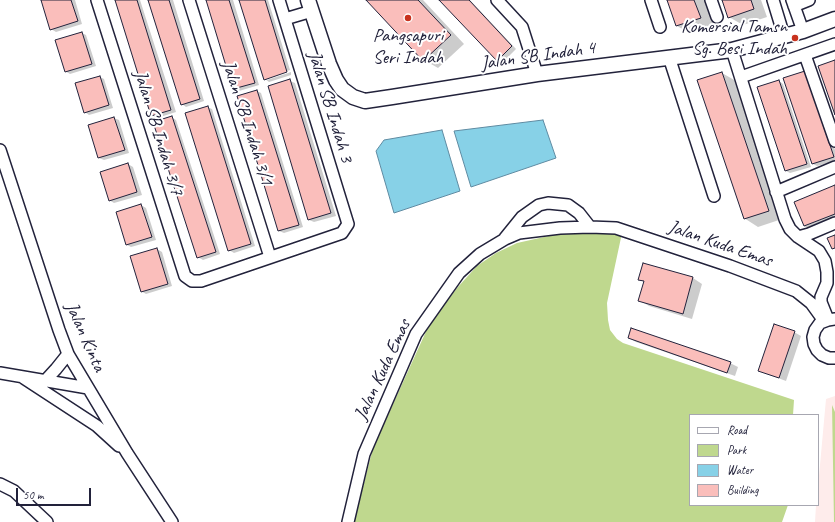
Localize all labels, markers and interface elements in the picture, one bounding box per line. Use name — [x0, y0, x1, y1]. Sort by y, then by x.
marker: Pangsapuri Seri Indah — [403, 13, 413, 23]
place label: Komersial Tamsn Sg. Besi Indah — [681, 16, 787, 60]
place label: Pangsapuri Seri Indah — [373, 25, 443, 69]
marker: Komersial Tamsn Sg. Besi Indah — [790, 33, 800, 43]
street label: Jalan SB Indah 4 — [479, 37, 597, 75]
street label: Jalan SB Indah 3 — [302, 49, 358, 165]
street label: Jalan SB Indah 3/1 — [216, 58, 278, 188]
street label: Jalan SB Indah 3/7 — [128, 68, 188, 198]
street label: Jalan Kuda Emas — [665, 216, 775, 272]
street label: Jalan Kinta — [60, 299, 110, 375]
street label: Jalan Kuda Emas — [350, 316, 416, 424]
legend — [689, 414, 819, 506]
text: Road — [727, 422, 747, 438]
text: Park — [727, 442, 746, 458]
text: Water — [727, 462, 753, 478]
scale bar — [18, 480, 93, 506]
text: Building — [727, 482, 759, 498]
text: 50 m — [23, 487, 43, 503]

